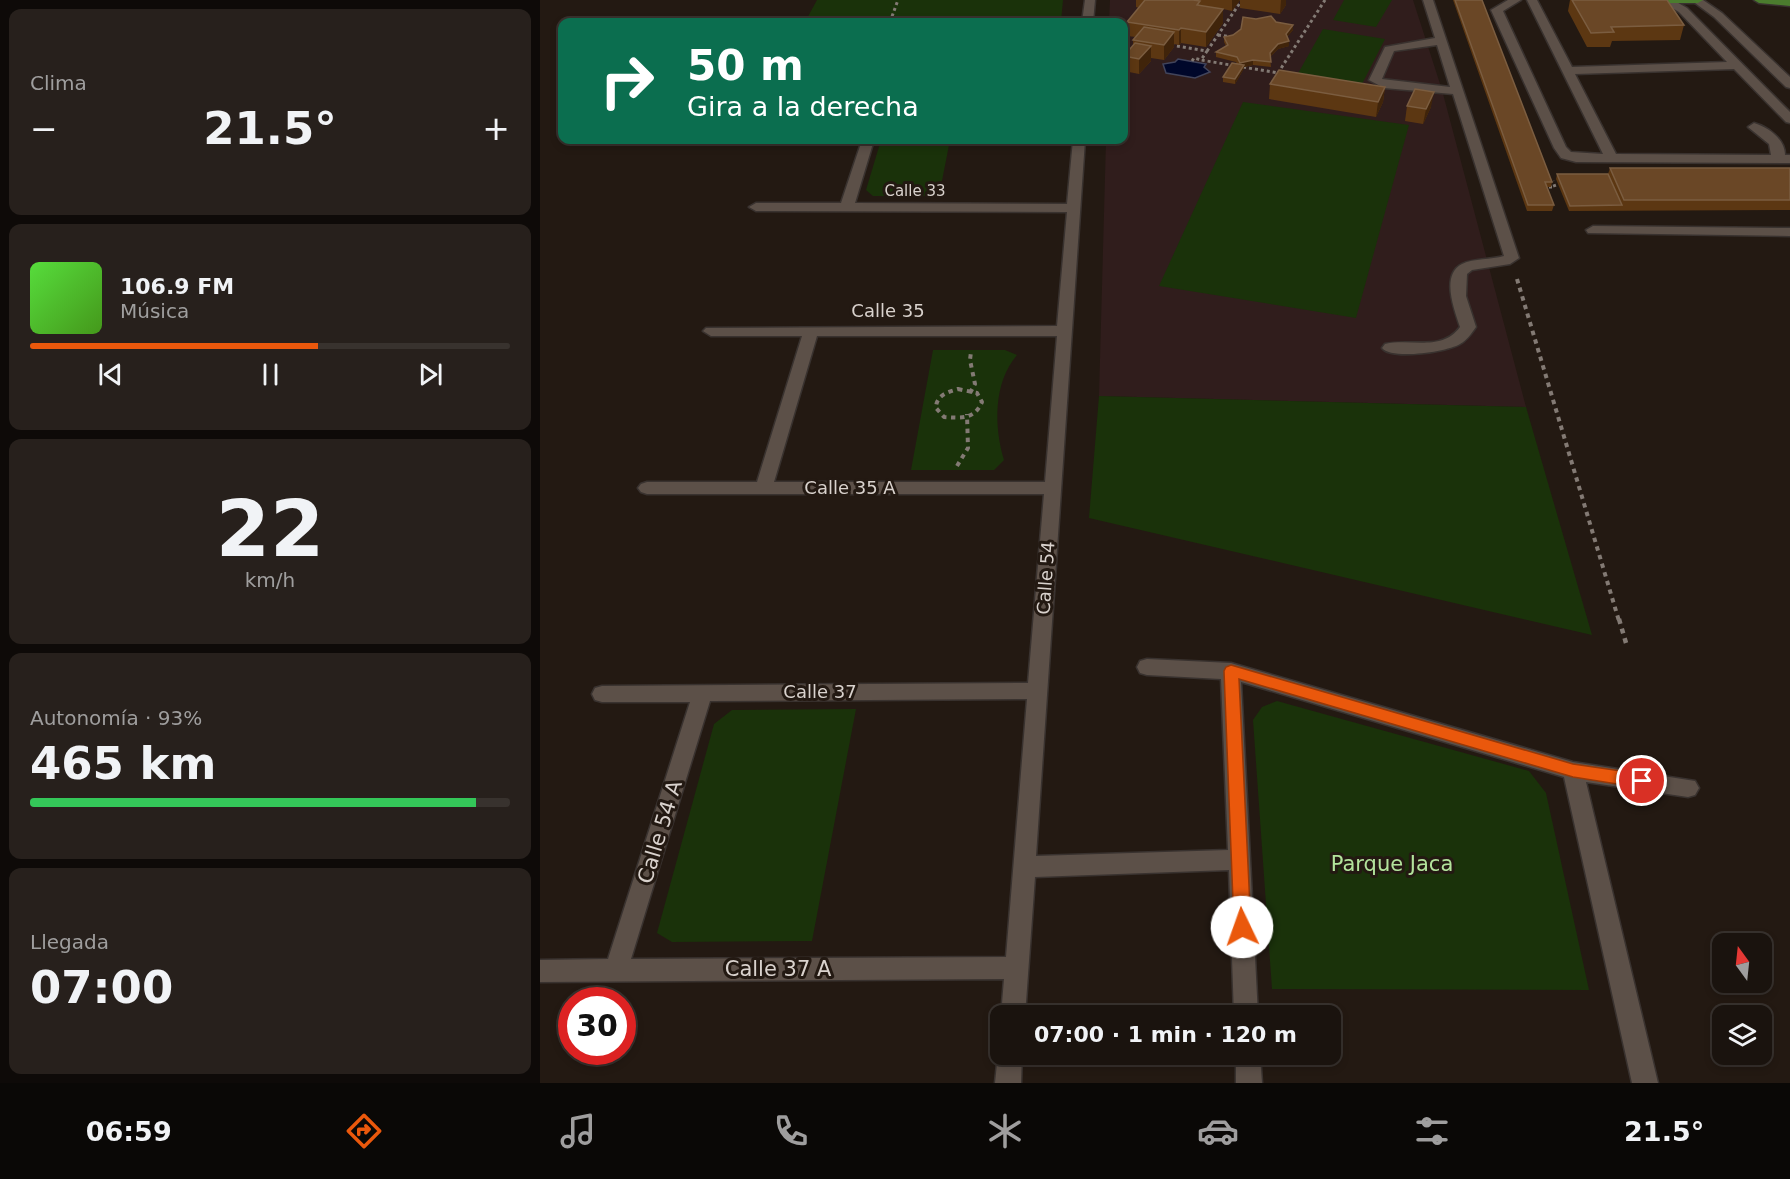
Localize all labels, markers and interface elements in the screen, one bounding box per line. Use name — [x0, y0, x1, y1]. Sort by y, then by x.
text: 50 m — [687, 41, 804, 90]
icon: right — [588, 42, 666, 120]
text: Clima — [30, 71, 87, 95]
text: Gira a la derecha — [687, 91, 919, 122]
text: 21.5° — [203, 102, 337, 155]
text: − — [30, 109, 58, 148]
text: + — [482, 109, 510, 148]
street label: Calle 33 — [884, 182, 946, 200]
text: 106.9 FM — [120, 274, 234, 299]
text: Música — [120, 299, 189, 323]
street label: Calle 35 — [851, 300, 925, 321]
icon: previous — [94, 358, 127, 391]
icon: pause — [254, 358, 287, 391]
icon: next — [414, 358, 447, 391]
street label: Calle 35 A — [804, 477, 896, 498]
text: 22 — [216, 484, 324, 574]
street label: Calle 54 — [1032, 541, 1059, 615]
text: km/h — [245, 568, 295, 592]
street label: Calle 37 — [783, 681, 857, 702]
text: Autonomía · 93% — [30, 706, 202, 730]
text: 465 km — [30, 737, 216, 790]
pin — [1616, 755, 1667, 806]
icon: arrive — [1625, 764, 1658, 797]
street label: Calle 54 A — [633, 777, 687, 886]
park label: Parque Jaca — [1331, 852, 1453, 876]
position arrow — [1210, 895, 1274, 959]
text: Llegada — [30, 930, 109, 954]
north arrow — [1712, 933, 1772, 993]
map controls — [1712, 933, 1772, 1065]
street label: Calle 37 A — [725, 957, 832, 981]
text: 07:00 — [30, 961, 173, 1014]
speed limit sign: 30 — [558, 987, 636, 1065]
button: layers — [1712, 1005, 1772, 1065]
text: 07:00 · 1 min · 120 m — [1034, 1022, 1297, 1047]
icon: directions — [343, 1110, 385, 1152]
icon: music — [557, 1110, 599, 1152]
icon: phone — [770, 1110, 812, 1152]
icon: climate — [984, 1110, 1026, 1152]
icon: car — [1197, 1110, 1239, 1152]
icon: filters — [1411, 1110, 1453, 1152]
text: 06:59 — [86, 1116, 172, 1147]
text: 21.5° — [1624, 1116, 1704, 1147]

